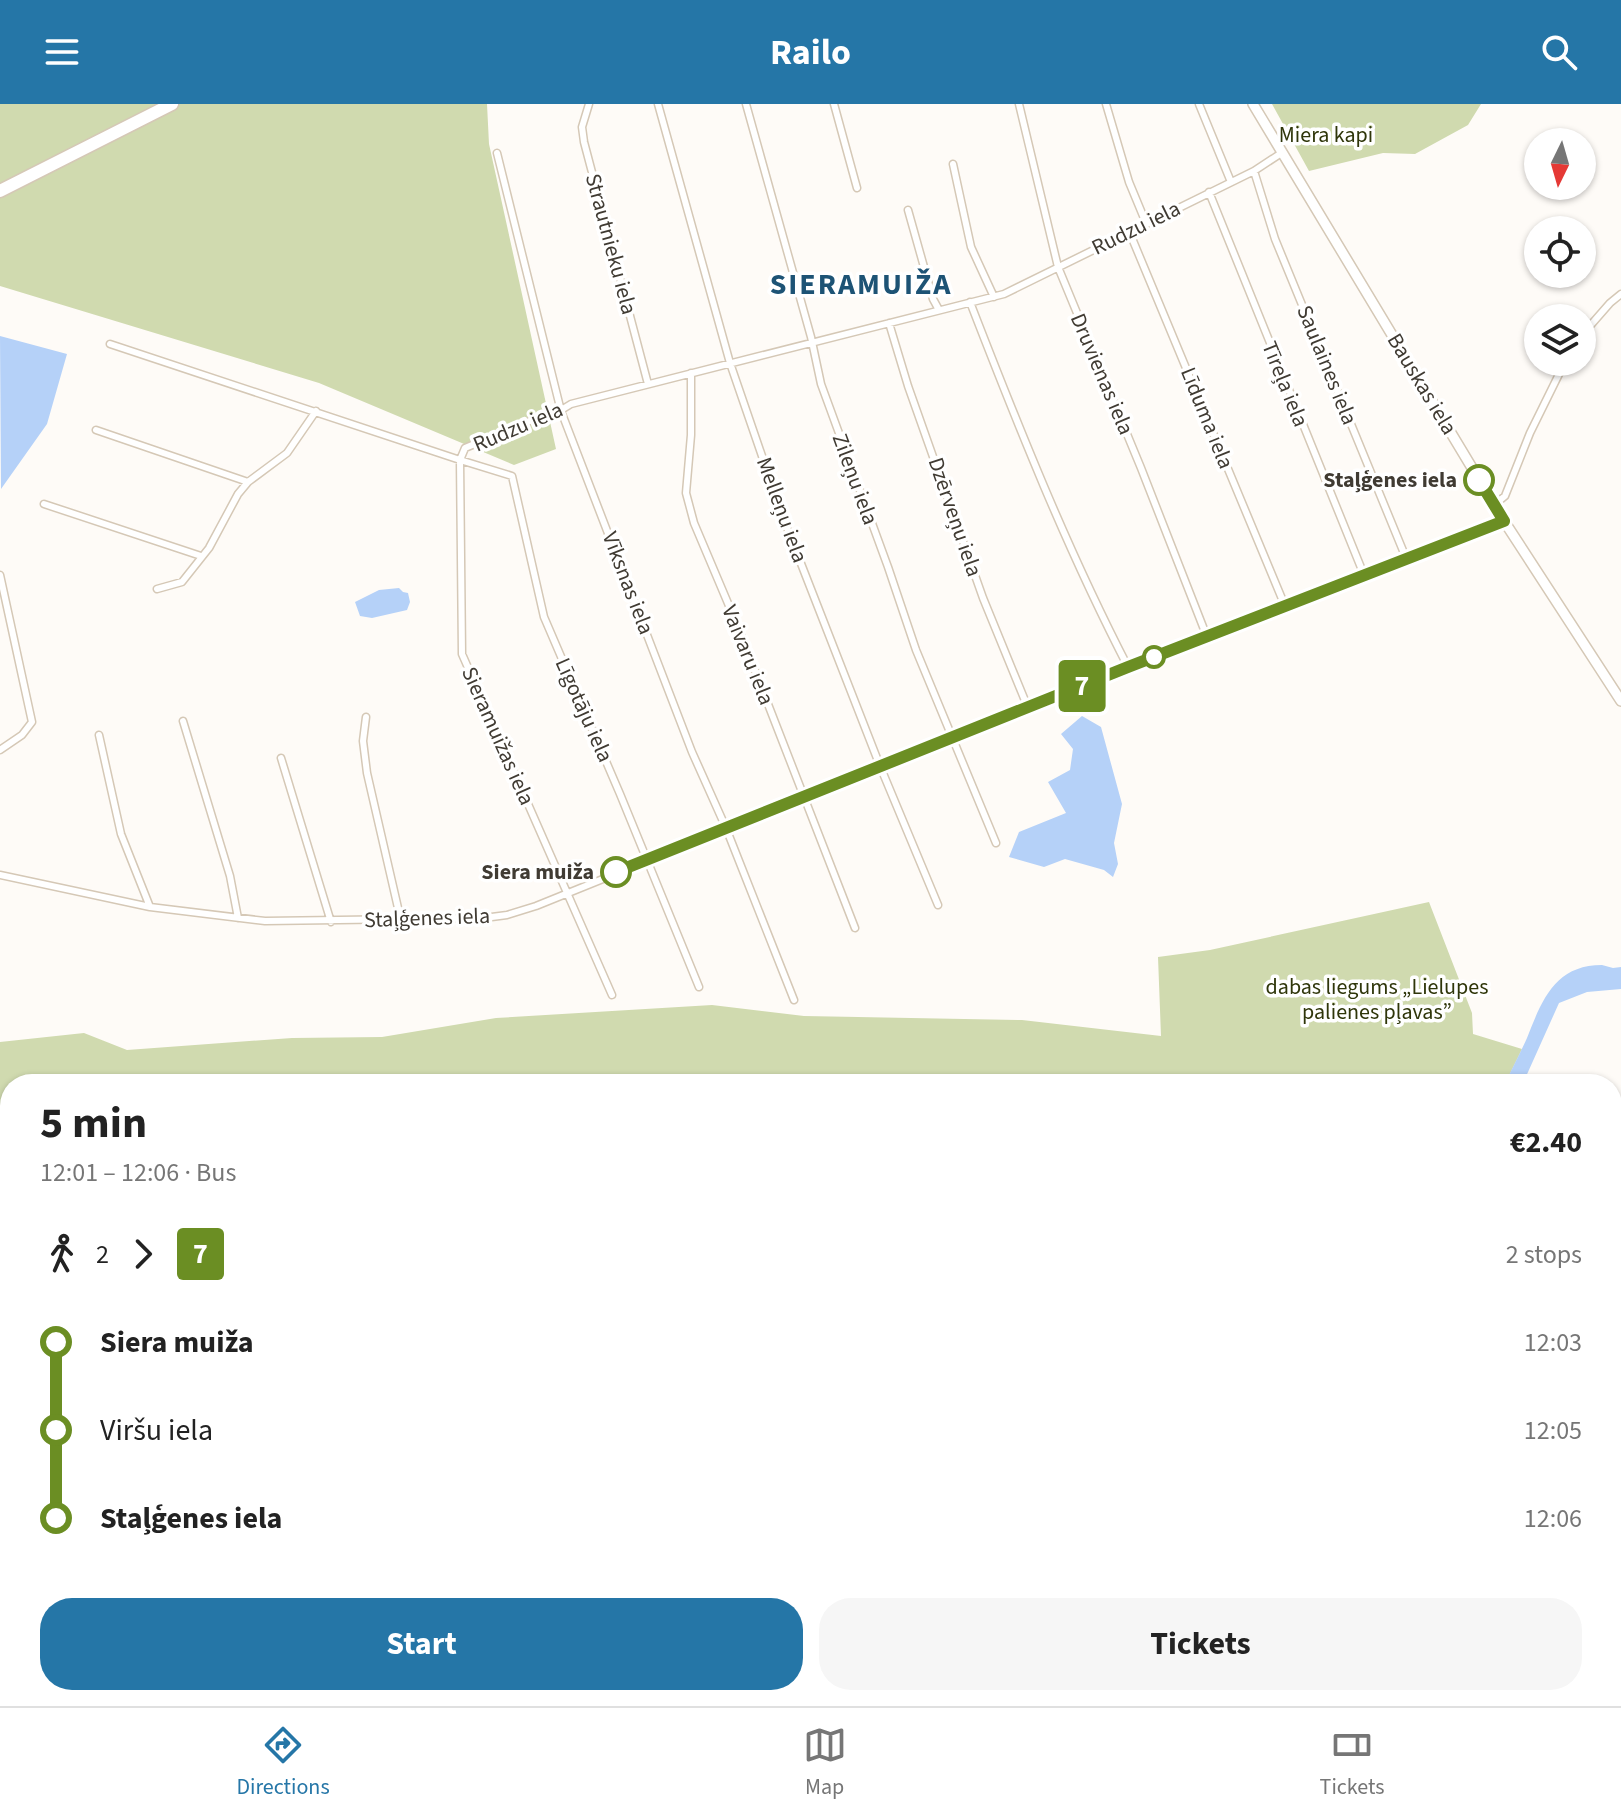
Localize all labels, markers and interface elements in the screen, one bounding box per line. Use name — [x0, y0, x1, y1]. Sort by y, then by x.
text: Railo — [770, 27, 851, 78]
icon: menu — [40, 30, 84, 74]
icon: search — [1537, 30, 1581, 74]
park label: Miera kapi — [1279, 119, 1373, 151]
north arrow — [1524, 128, 1596, 200]
map controls — [1524, 128, 1596, 376]
street label: Strautnieku iela — [577, 170, 645, 318]
street label: Rudzu iela — [1086, 193, 1186, 263]
button: locate — [1524, 216, 1596, 288]
district label: SIERAMUIŽA — [770, 263, 952, 306]
street label: Saulaines iela — [1288, 300, 1366, 430]
button: layers — [1524, 304, 1596, 376]
street label: Druvienas iela — [1062, 308, 1142, 440]
street label: Bauskas iela — [1379, 327, 1465, 441]
street label: Tīreļa iela — [1253, 336, 1317, 432]
street label: Līduma iela — [1172, 362, 1242, 474]
street label: Rudzu iela — [468, 394, 568, 460]
street label: Zileņu iela — [824, 429, 886, 529]
street label: Melleņu iela — [748, 453, 816, 567]
street label: Dzērveņu iela — [920, 453, 990, 581]
place label: Staļģenes iela — [1323, 464, 1457, 496]
marker: Staļģenes iela — [1464, 465, 1494, 495]
street label: Vīksnas iela — [594, 527, 662, 639]
street label: Vaivaru iela — [713, 600, 783, 710]
unlabelled marker — [1143, 646, 1165, 668]
street label: Līgotāju iela — [547, 653, 621, 767]
line badge: 7 — [1056, 660, 1108, 712]
street label: Sieramuižas iela — [453, 662, 543, 810]
text: 7 — [1075, 666, 1089, 706]
place label: Siera muiža — [481, 856, 594, 888]
marker: Siera muiža — [601, 857, 631, 887]
street label: Staļģenes iela — [363, 900, 491, 936]
park label: dabas liegums „Lielupes palienes pļavas” — [1266, 971, 1488, 1028]
text: 5 min — [40, 1092, 147, 1155]
text: €2.40 — [1510, 1121, 1582, 1164]
text: 12:01 – 12:06 · Bus — [40, 1154, 236, 1191]
icon: walk — [40, 1232, 84, 1276]
icon: forward — [121, 1232, 165, 1276]
text: 7 — [193, 1234, 208, 1274]
text: 2 — [96, 1236, 109, 1273]
text: 2 stops — [1506, 1236, 1582, 1273]
text: Siera muiža — [100, 1321, 254, 1364]
text: 12:03 — [1524, 1324, 1582, 1361]
text: Viršu iela — [100, 1409, 213, 1452]
text: 12:05 — [1524, 1412, 1582, 1449]
text: Staļģenes iela — [100, 1497, 282, 1540]
text: 12:06 — [1524, 1500, 1582, 1537]
button: Start — [40, 1598, 803, 1690]
button: Tickets — [819, 1598, 1582, 1690]
tab: Directions — [237, 1723, 330, 1803]
tab: Map — [803, 1723, 847, 1803]
tab: Tickets — [1320, 1723, 1384, 1803]

